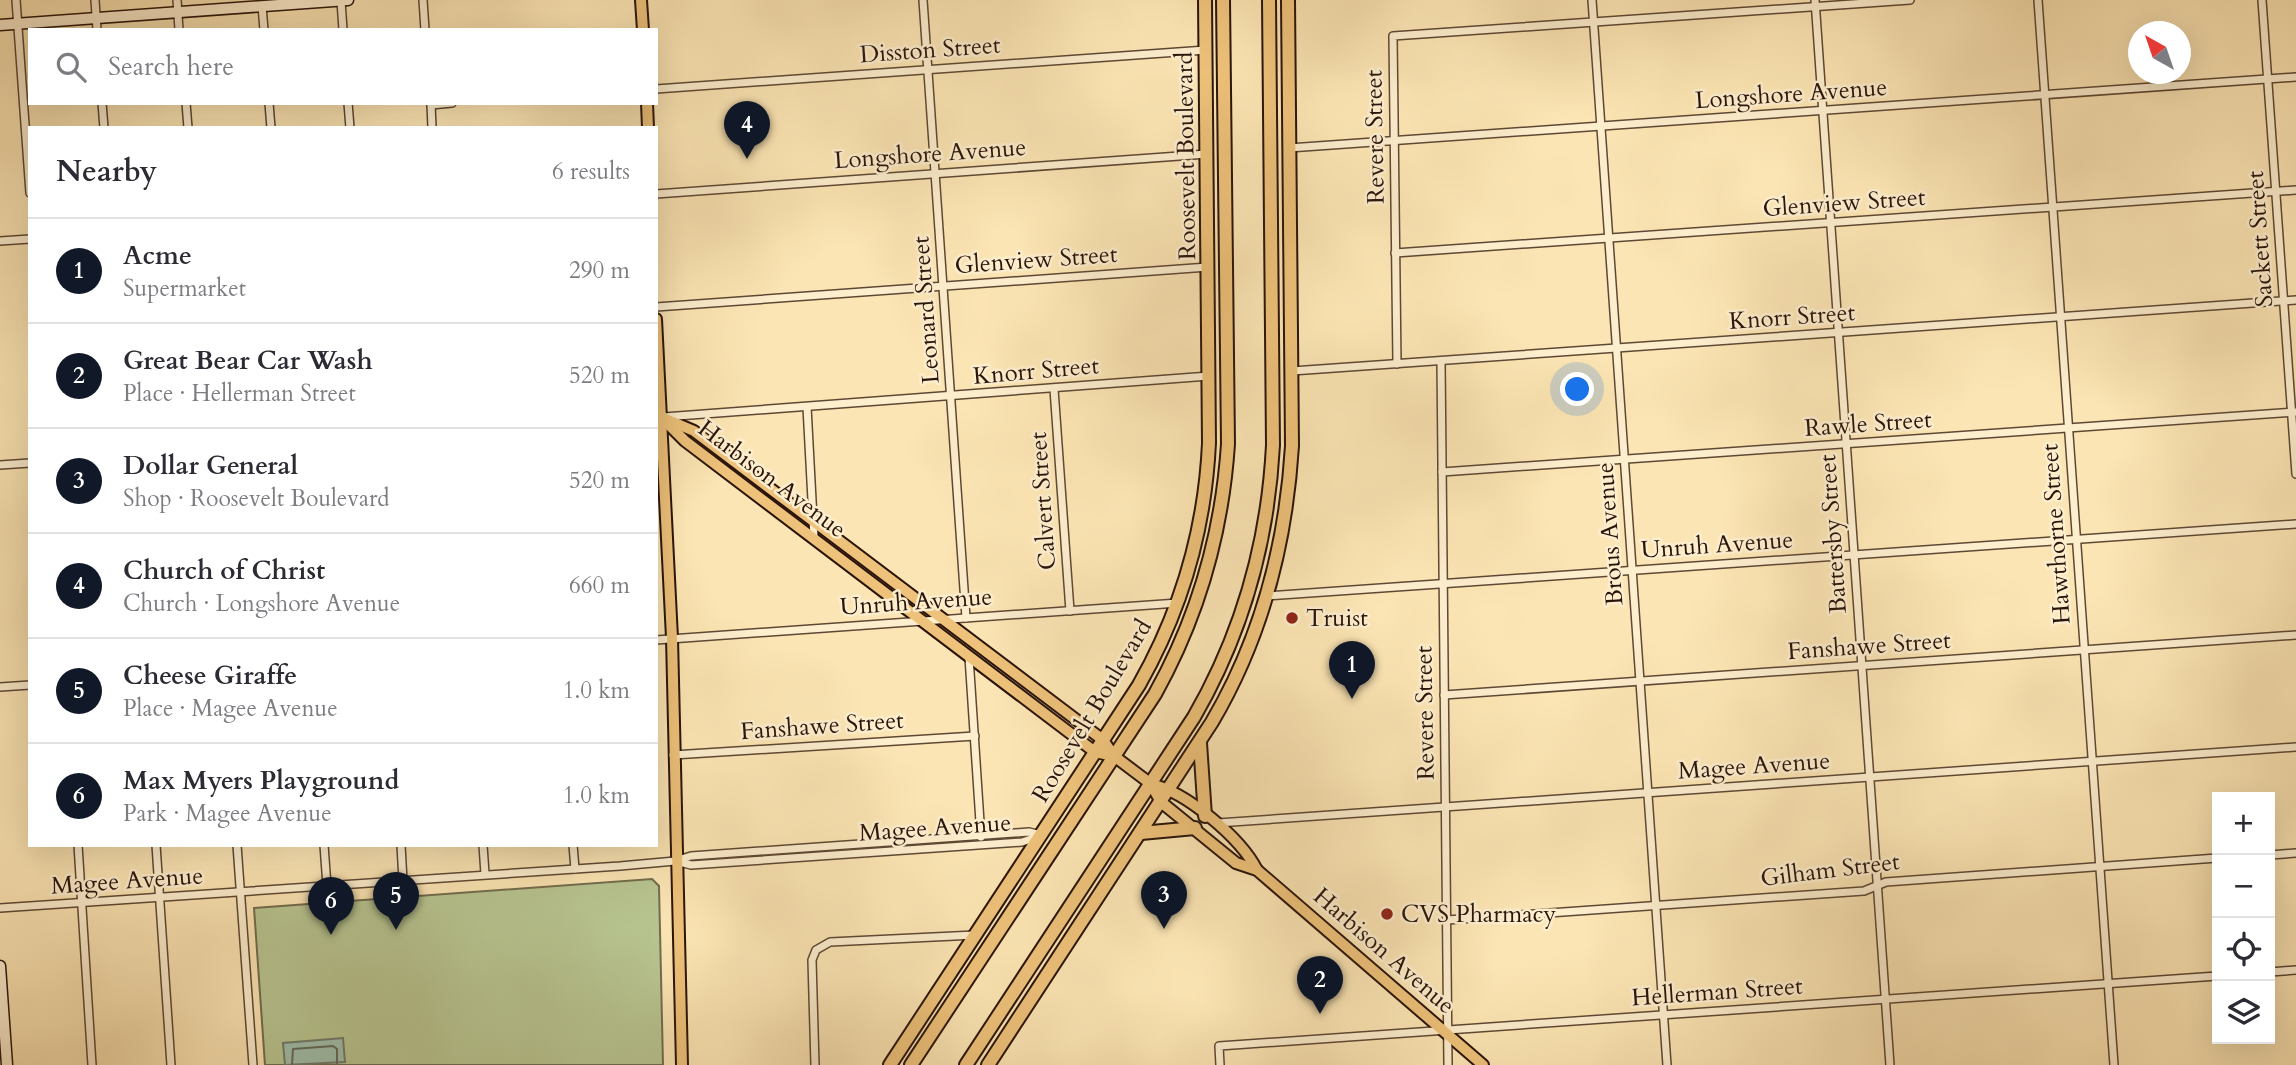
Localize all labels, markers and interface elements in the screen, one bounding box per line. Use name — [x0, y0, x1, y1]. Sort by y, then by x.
north arrow — [2128, 21, 2191, 84]
search box — [28, 28, 658, 105]
street label: Disston Street — [859, 29, 1002, 71]
icon: search — [52, 48, 90, 86]
text: Search here — [108, 49, 234, 84]
street label: Roosevelt Boulevard — [1168, 51, 1204, 260]
street label: Revere Street — [1357, 69, 1393, 204]
street label: Longshore Avenue — [1694, 71, 1888, 117]
pin: 4 — [724, 101, 770, 159]
street label: Longshore Avenue — [833, 131, 1027, 177]
text: Nearby — [56, 151, 157, 192]
text: 6 results — [552, 156, 630, 187]
street label: Sackett Street — [2239, 169, 2281, 308]
street label: Glenview Street — [1762, 181, 1927, 225]
street label: Leonard Street — [904, 235, 948, 385]
text: Acme — [123, 238, 192, 273]
street label: Glenview Street — [954, 238, 1119, 282]
text: 1 — [73, 255, 85, 286]
text: 290 m — [569, 255, 630, 286]
text: Supermarket — [123, 273, 246, 304]
street label: Knorr Street — [1728, 296, 1856, 338]
text: Great Bear Car Wash — [123, 343, 373, 378]
street label: Knorr Street — [972, 349, 1101, 393]
text: 2 — [73, 360, 85, 391]
text: 520 m — [569, 360, 630, 391]
your location — [1560, 372, 1594, 406]
text: Place · Hellerman Street — [123, 378, 356, 409]
street label: Rawle Street — [1803, 403, 1933, 445]
street label: Harbison Avenue — [691, 412, 853, 546]
street label: Calvert Street — [1022, 430, 1064, 571]
street label: Hawthorne Street — [2033, 442, 2079, 625]
text: Dollar General — [123, 448, 298, 483]
street label: Battersby Street — [1811, 453, 1855, 615]
street label: Brous Avenue — [1589, 461, 1631, 607]
text: 3 — [73, 465, 85, 496]
text: 520 m — [569, 465, 630, 496]
text: Shop · Roosevelt Boulevard — [123, 483, 390, 514]
street label: Unruh Avenue — [1640, 523, 1794, 567]
text: Church of Christ — [123, 553, 325, 588]
text: 4 — [73, 570, 85, 601]
text: 660 m — [569, 570, 630, 601]
street label: Unruh Avenue — [839, 580, 993, 624]
text: Church · Longshore Avenue — [123, 588, 400, 619]
place label: Truist — [1306, 602, 1368, 635]
marker: Truist — [1284, 610, 1300, 626]
street label: Roosevelt Boulevard — [1024, 613, 1160, 809]
street label: Fanshawe Street — [1786, 624, 1952, 668]
pin: 1 — [1329, 641, 1375, 699]
street label: Revere Street — [1407, 645, 1443, 780]
text: Cheese Giraffe — [123, 658, 297, 693]
text: 5 — [73, 675, 85, 706]
text: 1.0 km — [563, 675, 630, 706]
text: Place · Magee Avenue — [123, 693, 338, 724]
street label: Fanshawe Street — [739, 704, 905, 748]
street label: Magee Avenue — [1677, 744, 1831, 788]
text: Max Myers Playground — [123, 763, 399, 798]
text: 6 — [73, 780, 85, 811]
text: 1.0 km — [563, 780, 630, 811]
map controls — [2212, 792, 2275, 1044]
button: + — [2212, 792, 2275, 855]
text: Park · Magee Avenue — [123, 798, 332, 829]
street label: Magee Avenue — [858, 806, 1012, 850]
street label: Gilham Street — [1759, 845, 1902, 895]
button: − — [2212, 855, 2275, 918]
street label: Magee Avenue — [50, 859, 204, 903]
pin: 3 — [1141, 871, 1187, 929]
pin: 5 — [373, 872, 419, 930]
pin: 6 — [308, 877, 354, 935]
street label: Harbison Avenue — [1306, 880, 1462, 1022]
place label: CVS Pharmacy — [1401, 898, 1557, 931]
marker: CVS Pharmacy — [1379, 906, 1395, 922]
button: locate — [2212, 918, 2275, 981]
pin: 2 — [1297, 956, 1343, 1014]
street label: Hellerman Street — [1630, 970, 1804, 1014]
button: layers — [2212, 981, 2275, 1044]

